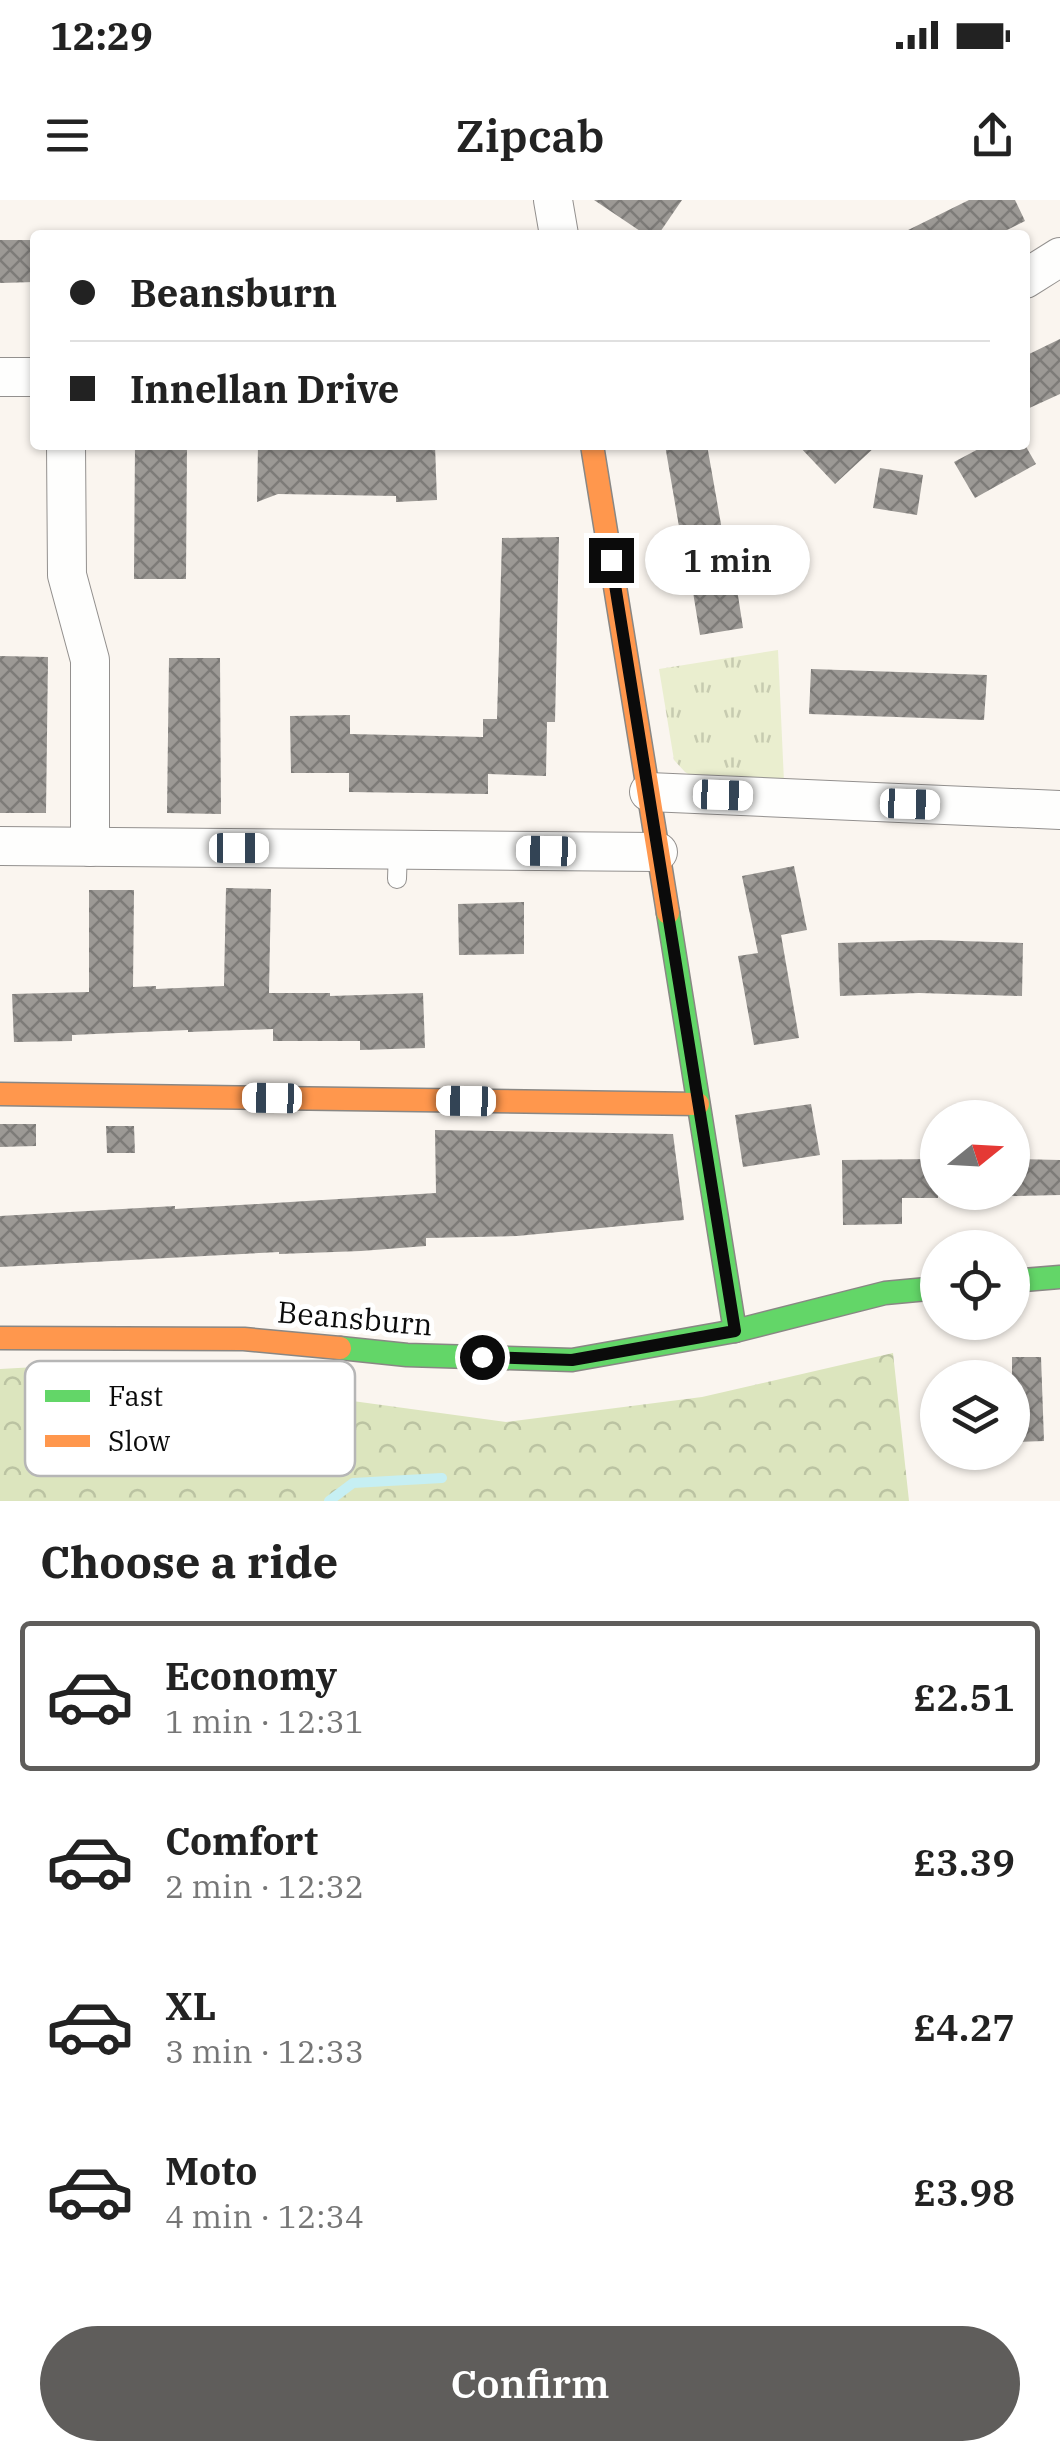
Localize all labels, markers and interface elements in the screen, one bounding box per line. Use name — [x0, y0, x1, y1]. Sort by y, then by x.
text: 12:29 — [50, 11, 153, 60]
text: Zipcab — [456, 106, 604, 164]
icon: menu — [40, 108, 95, 163]
icon: share — [965, 108, 1020, 163]
text: Beansburn — [130, 268, 337, 317]
text: Innellan Drive — [130, 364, 399, 413]
callout: 1 min — [646, 525, 811, 595]
route end — [589, 538, 634, 583]
text: 1 min — [683, 539, 772, 581]
car — [692, 779, 754, 811]
car — [879, 788, 941, 820]
car — [209, 833, 269, 863]
car — [516, 835, 576, 867]
car — [242, 1082, 302, 1114]
car — [436, 1085, 496, 1117]
north arrow — [920, 1100, 1030, 1210]
map controls — [920, 1100, 1030, 1470]
button: locate — [920, 1230, 1030, 1340]
street label: Beansburn — [276, 1291, 434, 1344]
route start — [460, 1335, 505, 1380]
button: layers — [920, 1360, 1030, 1470]
legend — [25, 1361, 355, 1476]
text: Fast — [108, 1377, 163, 1414]
text: Slow — [108, 1422, 170, 1459]
text: Choose a ride — [40, 1532, 338, 1590]
icon: car — [45, 1651, 135, 1741]
text: Economy — [165, 1651, 337, 1700]
text: £2.51 — [914, 1672, 1015, 1721]
text: 1 min · 12:31 — [165, 1700, 364, 1742]
icon: car — [45, 1816, 135, 1906]
text: Comfort — [165, 1816, 318, 1865]
text: £3.39 — [914, 1837, 1015, 1886]
text: 2 min · 12:32 — [165, 1865, 364, 1907]
icon: car — [45, 1981, 135, 2071]
text: XL — [165, 1981, 216, 2030]
text: £4.27 — [914, 2002, 1015, 2051]
text: 3 min · 12:33 — [165, 2030, 364, 2072]
icon: car — [45, 2146, 135, 2236]
text: Moto — [165, 2146, 257, 2195]
text: £3.98 — [914, 2167, 1015, 2216]
text: 4 min · 12:34 — [165, 2195, 364, 2237]
button: Confirm — [40, 2326, 1020, 2441]

